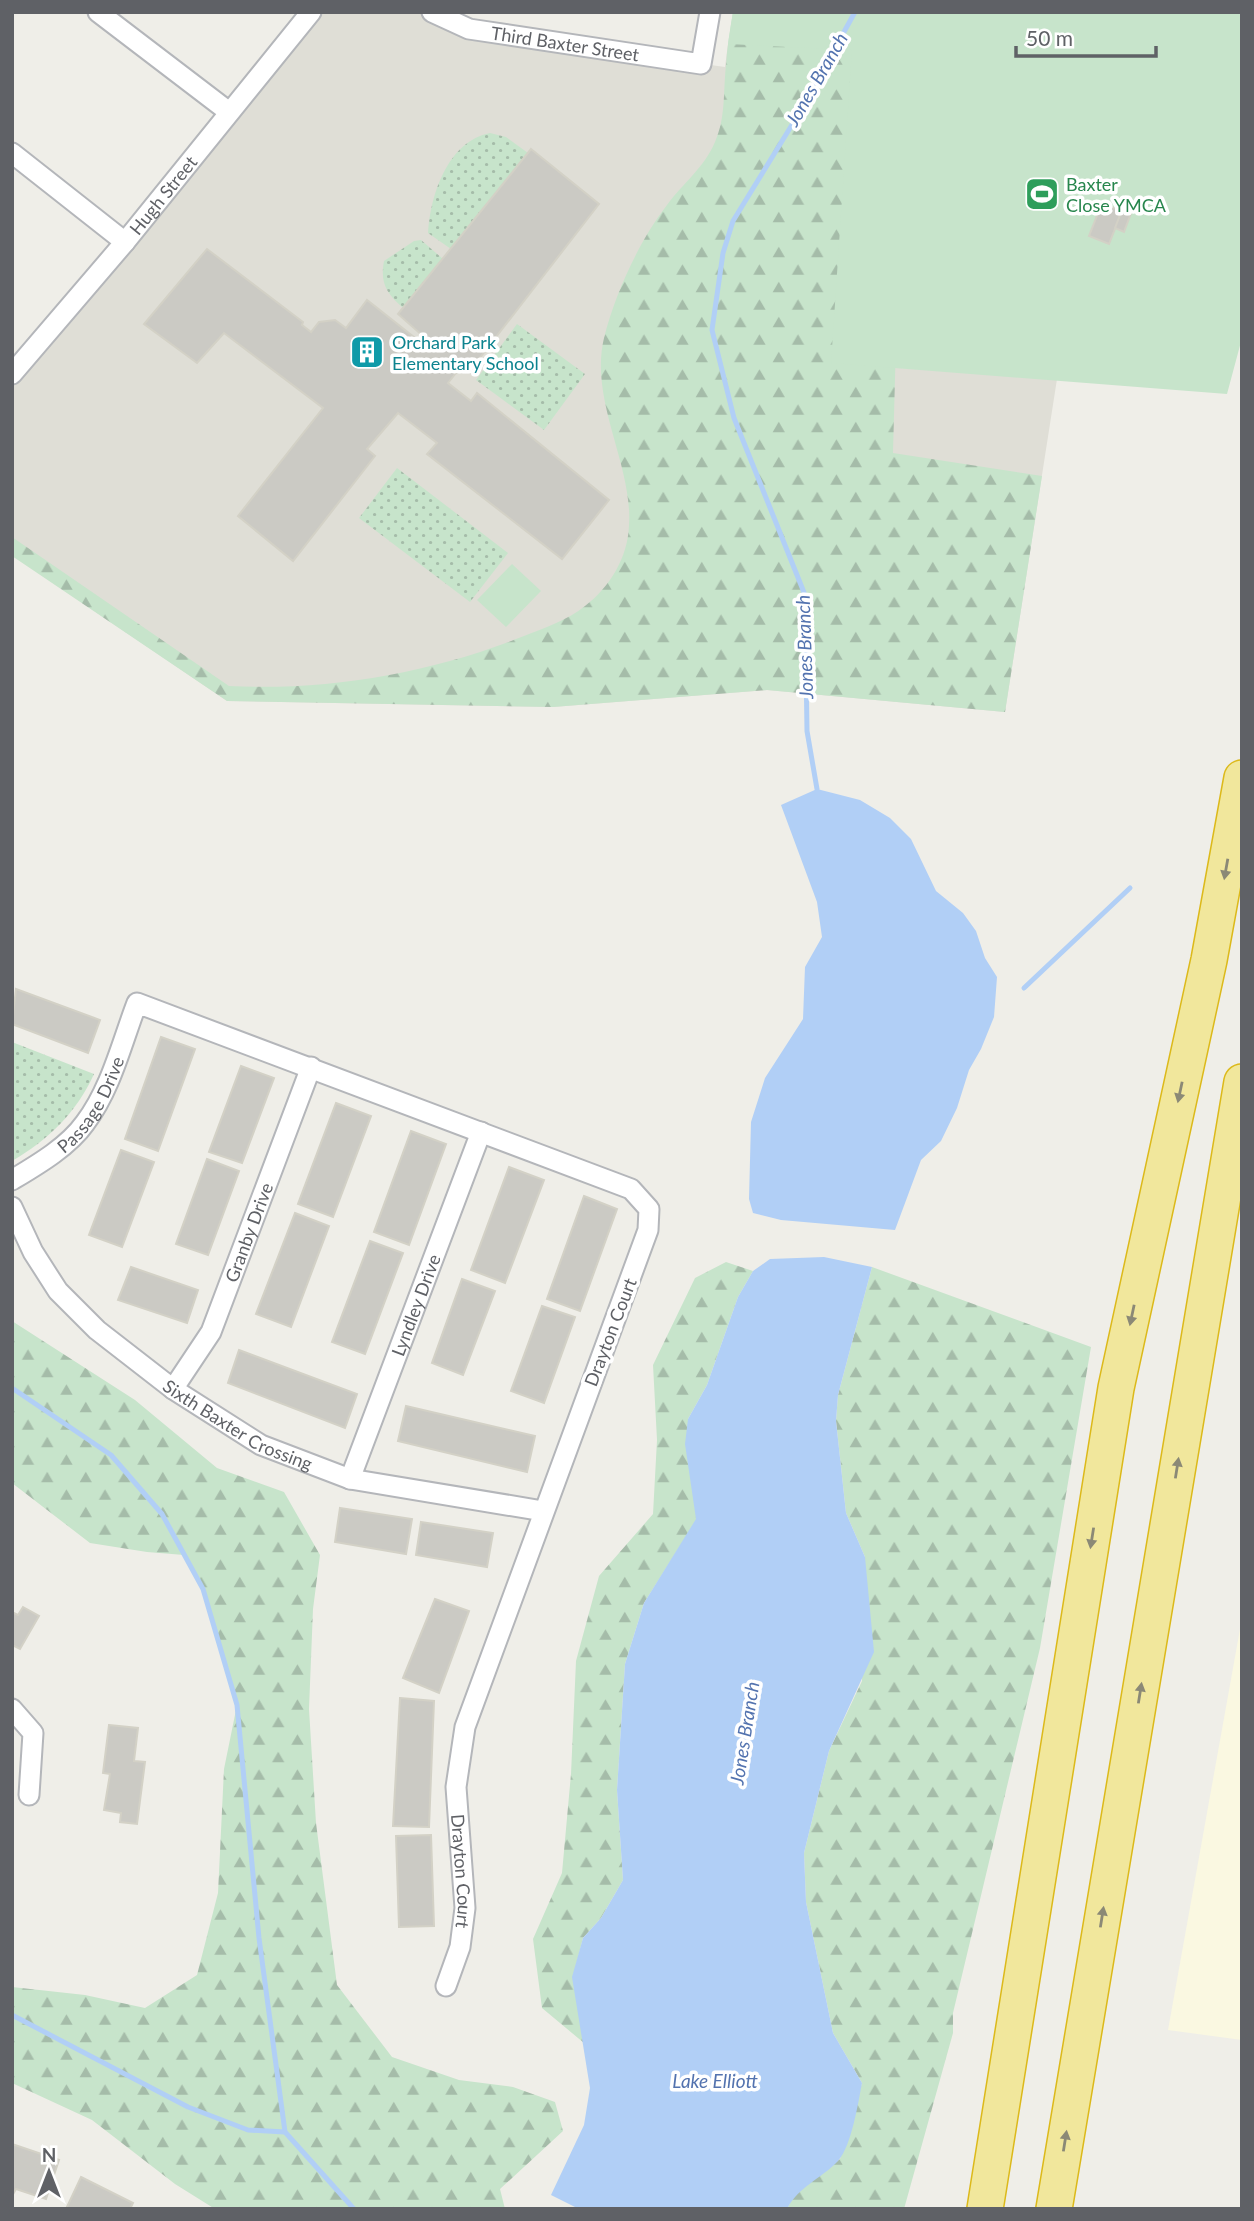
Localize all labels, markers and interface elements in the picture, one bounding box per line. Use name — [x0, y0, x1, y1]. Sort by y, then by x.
scale bar — [1016, 14, 1156, 58]
street label: Third Baxter Street — [490, 21, 641, 66]
text: 50 m — [1026, 25, 1073, 50]
water label: Jones Branch — [780, 28, 852, 131]
street label: Hugh Street — [124, 151, 202, 239]
place label: Baxter Close YMCA — [1066, 173, 1167, 216]
sports icon: Baxter Close YMCA — [1023, 175, 1061, 213]
place label: Orchard Park Elementary School — [392, 331, 539, 374]
building icon: Orchard Park Elementary School — [348, 333, 386, 371]
water label: Jones Branch — [791, 595, 817, 700]
one-way arrow — [1220, 858, 1231, 880]
street label: Passage Drive — [53, 1053, 128, 1157]
one-way arrow — [1175, 1081, 1186, 1103]
street label: Granby Drive — [220, 1179, 277, 1285]
street label: Lyndley Drive — [387, 1251, 445, 1359]
street label: Drayton Court — [579, 1274, 641, 1389]
one-way arrow — [1126, 1304, 1137, 1326]
street label: Sixth Baxter Crossing — [159, 1375, 316, 1475]
one-way arrow — [1172, 1457, 1183, 1479]
one-way arrow — [1086, 1528, 1097, 1550]
water label: Jones Branch — [724, 1680, 763, 1787]
one-way arrow — [1135, 1682, 1146, 1704]
street label: Drayton Court — [447, 1813, 476, 1930]
one-way arrow — [1097, 1906, 1108, 1928]
water label: Lake Elliott — [672, 2069, 758, 2092]
one-way arrow — [1060, 2130, 1071, 2152]
north arrow — [14, 2137, 84, 2207]
text: N — [42, 2143, 56, 2166]

